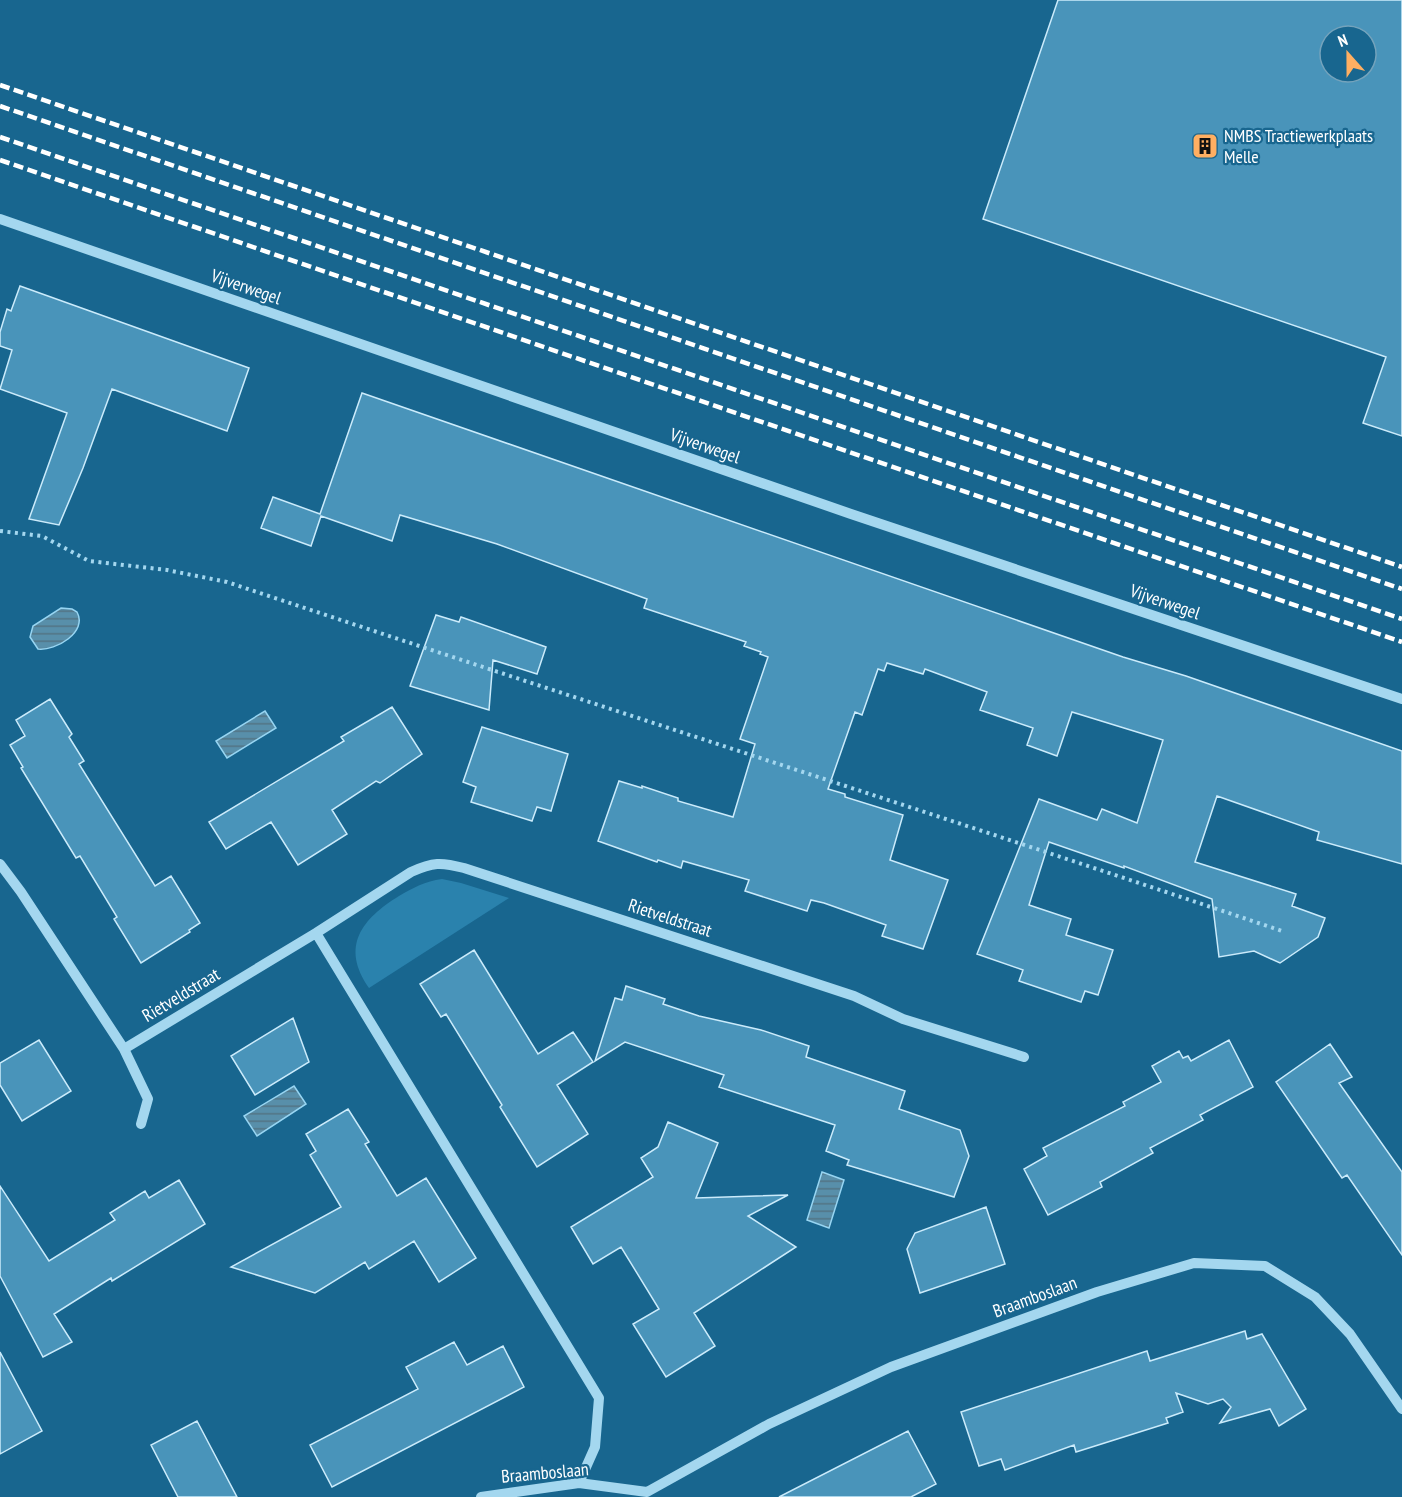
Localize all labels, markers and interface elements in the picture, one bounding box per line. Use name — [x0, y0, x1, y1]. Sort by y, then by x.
north arrow — [1318, 24, 1378, 84]
text: N — [1335, 29, 1350, 51]
place label: NMBS Tractiewerkplaats Melle — [1224, 124, 1373, 168]
building icon: NMBS Tractiewerkplaats Melle — [1190, 131, 1220, 161]
street label: Vijverwegel — [207, 264, 285, 309]
street label: Vijverwegel — [666, 423, 744, 468]
street label: Vijverwegel — [1126, 579, 1204, 624]
street label: Rietveldstraat — [625, 893, 715, 942]
street label: Rietveldstraat — [138, 962, 224, 1027]
street label: Braamboslaan — [990, 1271, 1080, 1322]
street label: Braamboslaan — [500, 1457, 590, 1488]

